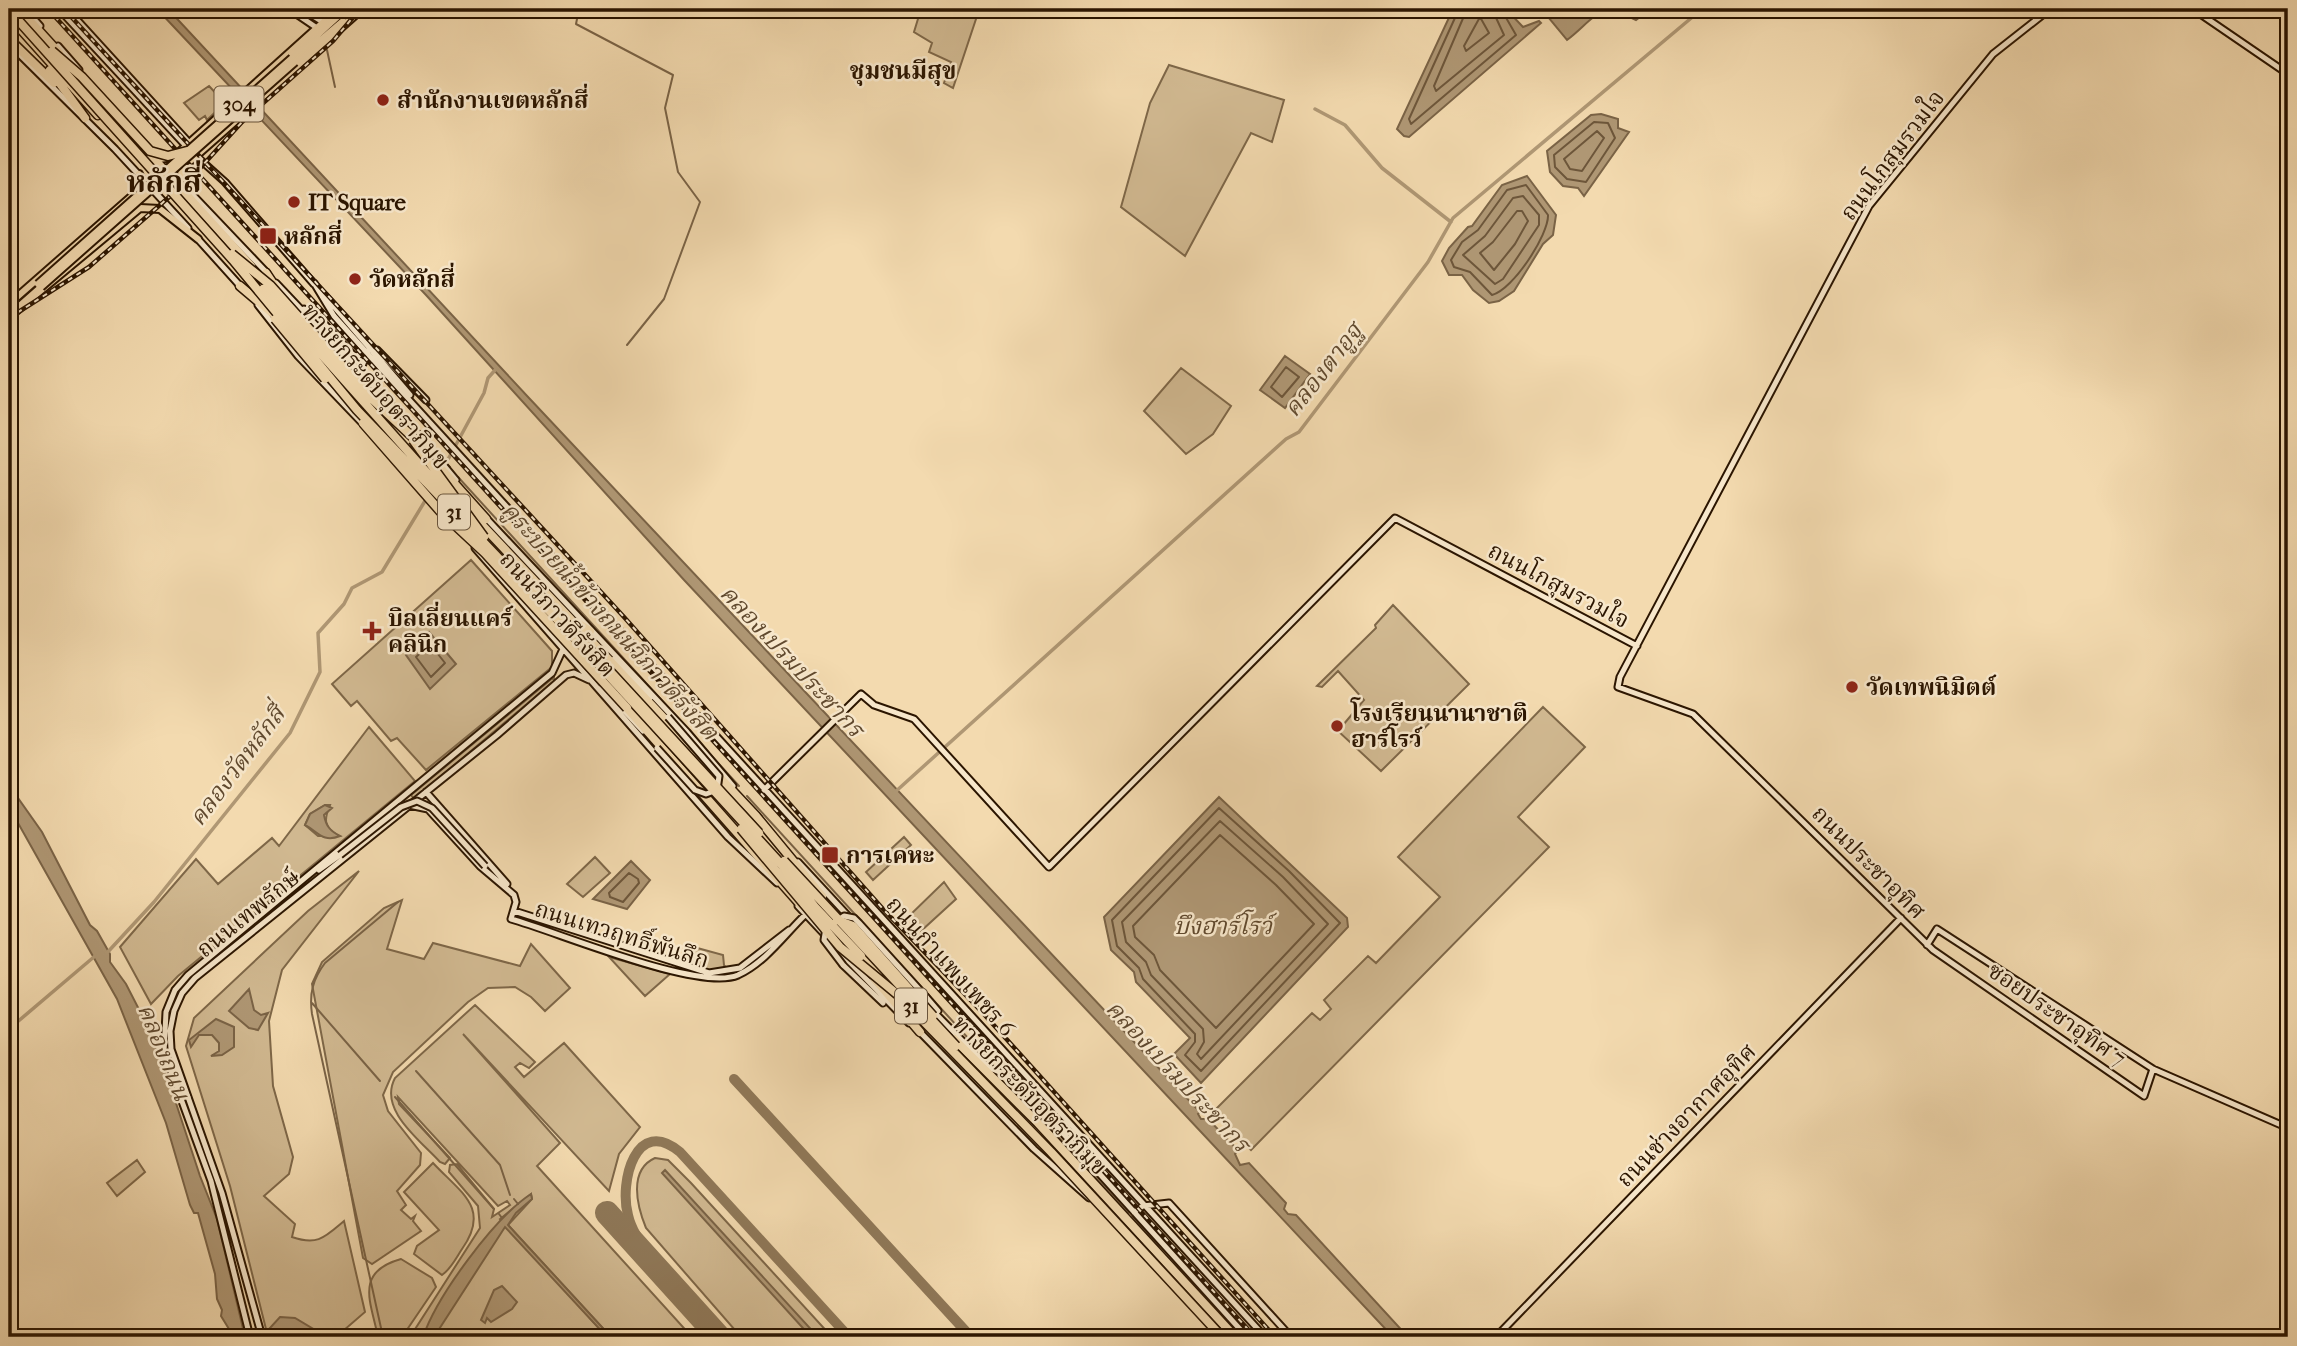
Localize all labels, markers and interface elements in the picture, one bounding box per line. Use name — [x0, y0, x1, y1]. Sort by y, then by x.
district label: ชุมชนมีสุข — [850, 57, 956, 86]
place label: สำนักงานเขตหลักสี่ — [397, 83, 588, 114]
street label: ถนนโกสุมรวมใจ — [1832, 83, 1951, 226]
road number: 304 — [215, 86, 264, 122]
marker: สำนักงานเขตหลักสี่ — [375, 92, 391, 108]
district label: หลักสี่ — [126, 160, 202, 200]
place label: IT Square — [308, 189, 407, 216]
marker: IT Square — [286, 194, 302, 210]
place label: หลักสี่ — [284, 219, 342, 250]
marker: หลักสี่ — [258, 226, 278, 246]
place label: วัดหลักสี่ — [369, 262, 455, 293]
marker: วัดหลักสี่ — [347, 271, 363, 287]
street label: ทางยกระดับอุตราภิมุข — [296, 298, 455, 475]
water label: คลองตาอูฐ — [1278, 315, 1372, 423]
road number: 31 — [438, 494, 470, 530]
water label: คูระบายน้ำข้างถนนวิภาวดีรังสิต — [494, 494, 728, 748]
street label: ถนนโกสุมรวมใจ — [1483, 534, 1635, 635]
street label: ถนนวิภาวดีรังสิต — [494, 546, 621, 683]
water label: คลองเปรมประชากร — [714, 579, 871, 744]
place label: บิลเลี่ยนแคร์ คลินิก — [388, 601, 514, 658]
marker: บิลเลี่ยนแคร์ คลินิก — [362, 621, 382, 641]
place label: วัดเทพนิมิตต์ — [1866, 674, 1997, 701]
marker: วัดเทพนิมิตต์ — [1844, 679, 1860, 695]
water label: คลองวัดหลักสี่ — [180, 695, 294, 831]
place label: โรงเรียนนานาชาติ ฮาร์โรว์ — [1350, 697, 1528, 753]
marker: โรงเรียนนานาชาติ ฮาร์โรว์ — [1329, 718, 1345, 734]
street label: ถนนประชาอุทิศ — [1806, 800, 1931, 925]
place label: การเคหะ — [846, 842, 935, 869]
marker: การเคหะ — [820, 845, 840, 865]
street label: ถนนเทพรักษ์ — [191, 863, 306, 963]
street label: ถนนกำแพงเพชร 6 — [881, 891, 1021, 1042]
street label: ถนนเทวฤทธิ์พันลึก — [531, 892, 713, 974]
water label: บึงฮาร์โรว์ — [1174, 909, 1278, 940]
street label: ซอยประชาอุทิศ 7 — [1982, 957, 2131, 1073]
road number: 31 — [895, 988, 927, 1024]
water label: คลองเปรมประชากร — [1100, 994, 1257, 1159]
water label: คลองถนน — [132, 1000, 196, 1105]
street label: ทางยกระดับอุตราภิมุข — [946, 1010, 1113, 1181]
street label: ถนนช่างอากาศอุทิศ — [1611, 1038, 1762, 1193]

